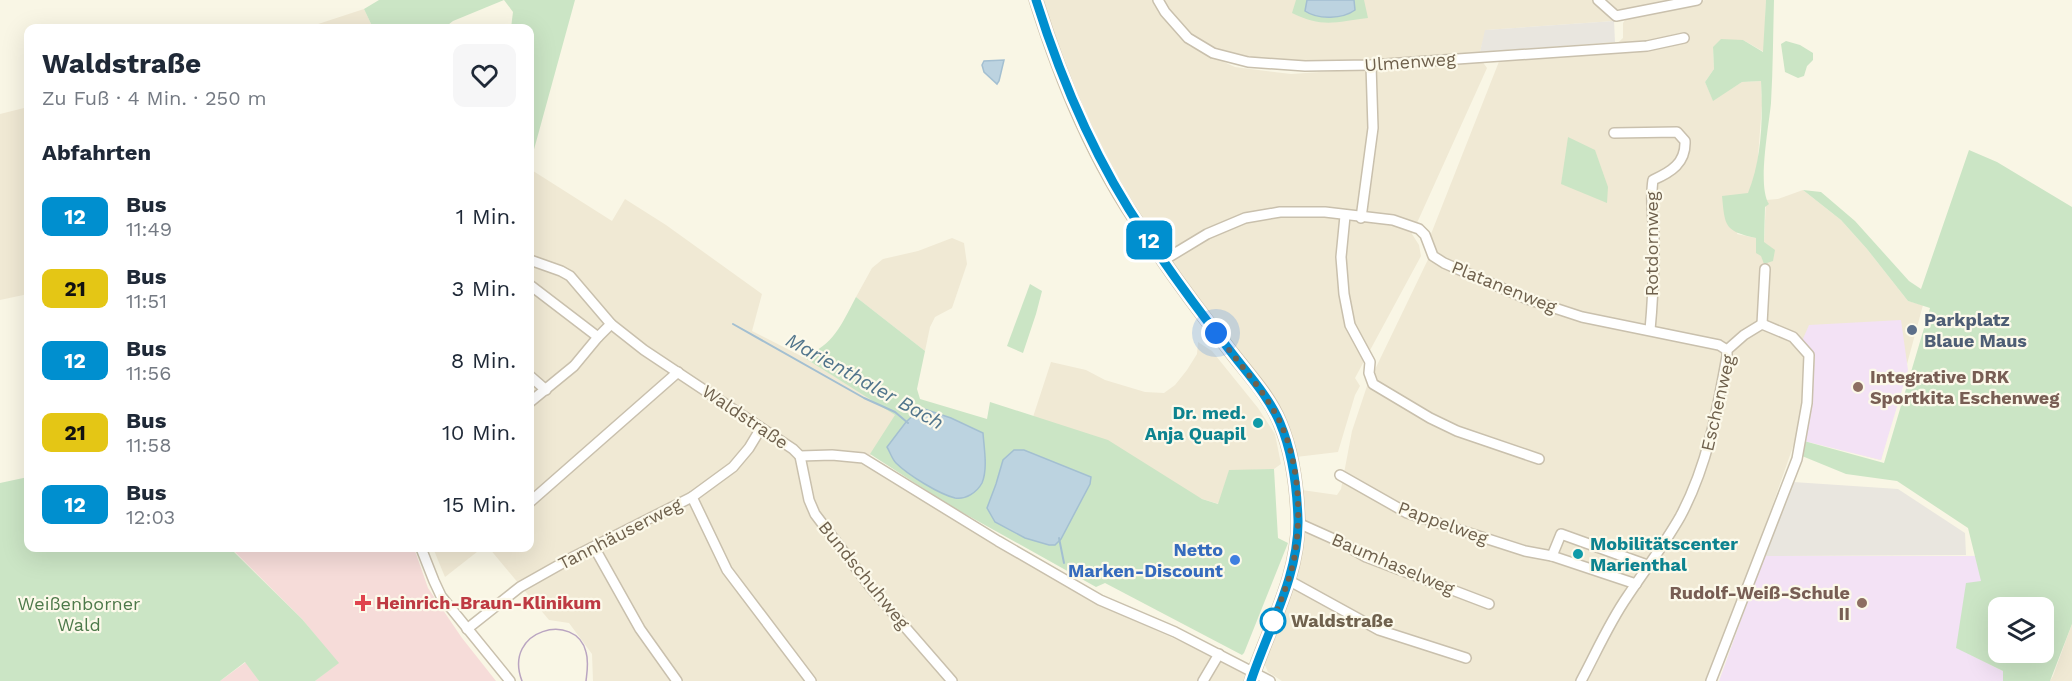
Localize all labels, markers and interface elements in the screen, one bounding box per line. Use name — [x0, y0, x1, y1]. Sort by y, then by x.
button: heart — [453, 44, 516, 107]
text: Waldstraße — [42, 47, 201, 80]
street label: Ulmenweg — [1364, 48, 1457, 75]
text: Zu Fuß · 4 Min. · 250 m — [42, 86, 267, 110]
text: Abfahrten — [42, 140, 151, 165]
street label: Rotdornweg — [1641, 191, 1662, 297]
text: Bus — [126, 192, 166, 217]
text: 12 — [64, 204, 86, 229]
text: 1 Min. — [456, 204, 516, 229]
text: 11:49 — [126, 217, 172, 241]
line badge: 12 — [1122, 220, 1176, 260]
text: 12 — [1138, 228, 1160, 253]
street label: Platanenweg — [1449, 256, 1560, 317]
text: Bus — [126, 264, 166, 289]
text: 21 — [64, 276, 86, 301]
text: 3 Min. — [452, 276, 516, 301]
text: 11:51 — [126, 289, 167, 313]
place label: Parkplatz Blaue Maus — [1924, 309, 2027, 351]
your location — [1201, 318, 1231, 348]
marker: Parkplatz Blaue Maus — [1905, 323, 1919, 337]
water label: Marienthaler Bach — [782, 328, 948, 434]
text: Bus — [126, 336, 166, 361]
text: 12 — [64, 348, 86, 373]
text: 8 Min. — [451, 348, 516, 373]
street label: Eschenweg — [1696, 352, 1739, 453]
text: 11:56 — [126, 361, 171, 385]
place label: Integrative DRK Sportkita Eschenweg — [1870, 366, 2060, 408]
street label: Waldstraße — [698, 380, 792, 453]
marker: Integrative DRK Sportkita Eschenweg — [1851, 380, 1865, 394]
place label: Dr. med. Anja Quapil — [1145, 402, 1246, 444]
text: Bus — [126, 408, 166, 433]
marker: Dr. med. Anja Quapil — [1251, 416, 1265, 430]
text: 21 — [64, 420, 86, 445]
text: 10 Min. — [442, 420, 516, 445]
text: 11:58 — [126, 433, 171, 457]
text: Bus — [126, 480, 166, 505]
text: 12 — [64, 492, 86, 517]
text: 15 Min. — [443, 492, 516, 517]
street label: Tannhäuserweg — [554, 493, 685, 574]
street label: Pappelweg — [1395, 497, 1491, 549]
text: 12:03 — [126, 505, 175, 529]
street label: Bundschuhweg — [814, 516, 915, 633]
street label: Baumhaselweg — [1329, 528, 1458, 599]
place label: Mobilitätscenter Marienthal — [1590, 533, 1738, 575]
place label: Netto Marken-Discount — [1068, 539, 1223, 581]
marker: Mobilitätscenter Marienthal — [1571, 547, 1585, 561]
marker: Netto Marken-Discount — [1228, 553, 1242, 567]
place label: Rudolf-Weiß-Schule II — [1669, 582, 1850, 624]
place label: Heinrich-Braun-Klinikum — [376, 592, 601, 613]
park label: Weißenborner Wald — [18, 593, 140, 635]
marker: Heinrich-Braun-Klinikum — [354, 594, 372, 612]
marker: Rudolf-Weiß-Schule II — [1855, 596, 1869, 610]
map controls — [1988, 597, 2054, 663]
button: layers — [1988, 597, 2054, 663]
marker: Waldstraße — [1260, 608, 1286, 634]
place label: Waldstraße — [1291, 610, 1393, 631]

